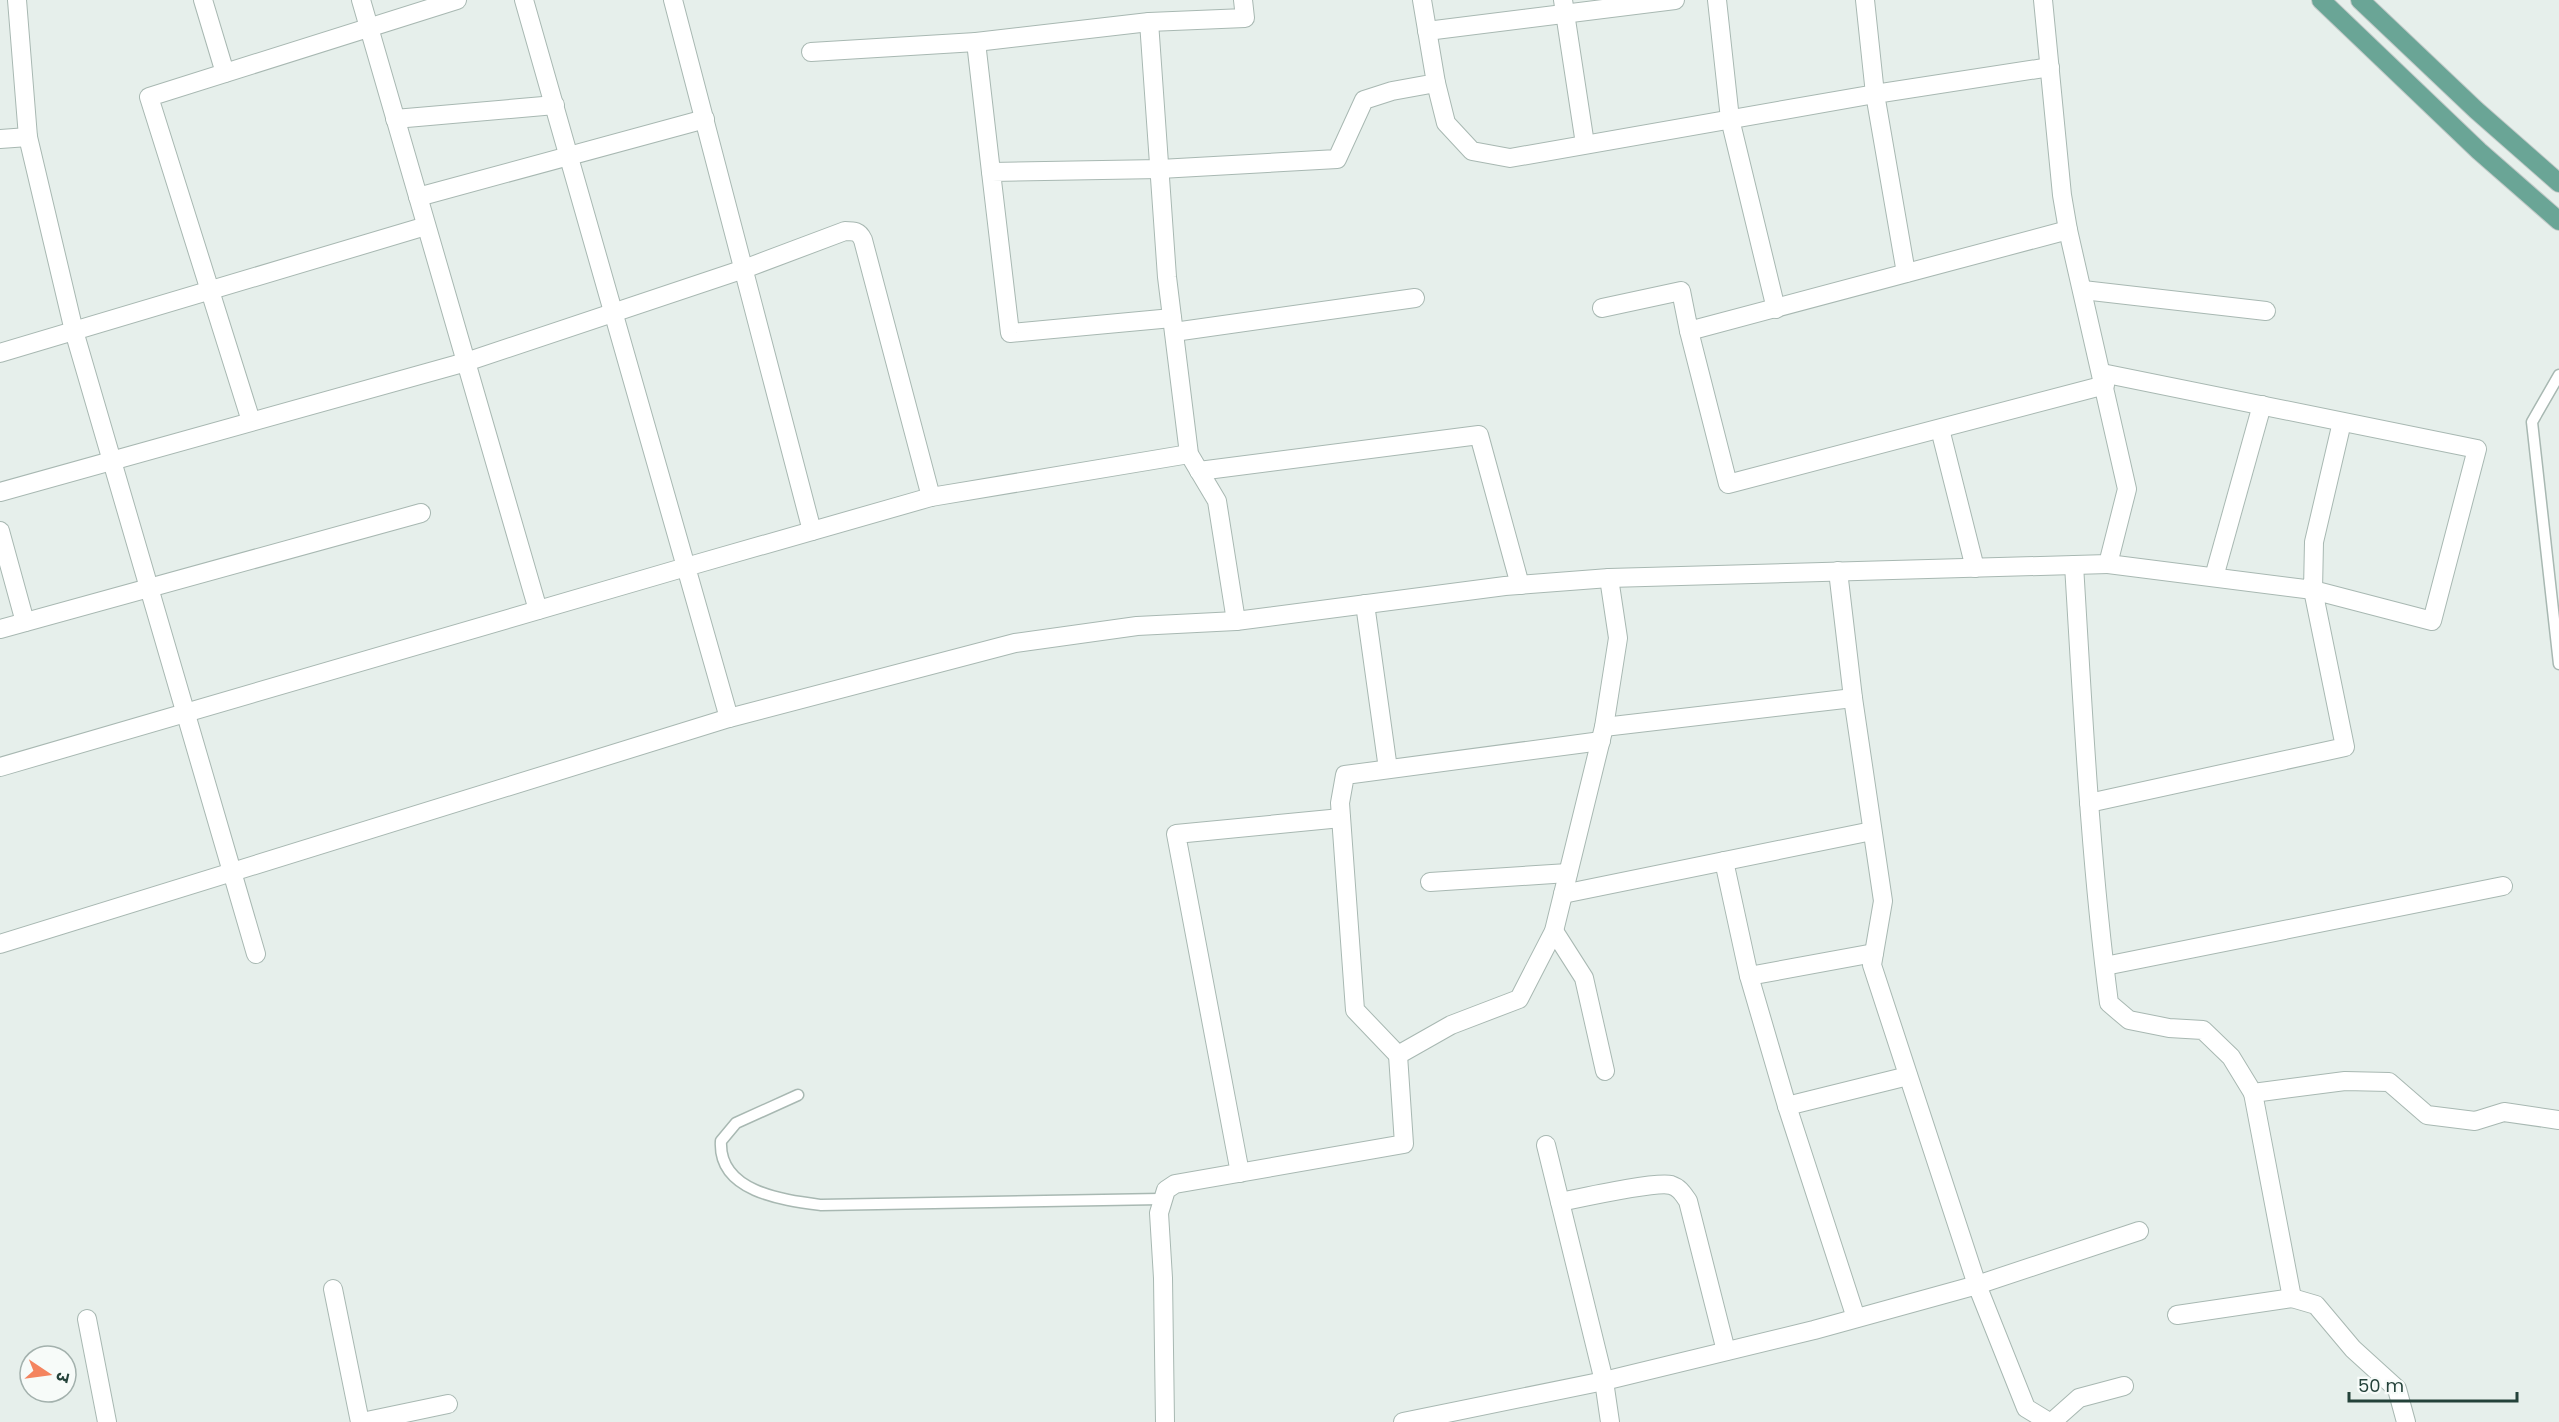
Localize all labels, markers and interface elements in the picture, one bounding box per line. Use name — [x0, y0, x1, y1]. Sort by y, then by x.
north arrow — [18, 1344, 78, 1404]
scale bar — [2349, 1365, 2517, 1403]
text: उ — [50, 1369, 75, 1385]
text: 50 m — [2358, 1373, 2404, 1398]

